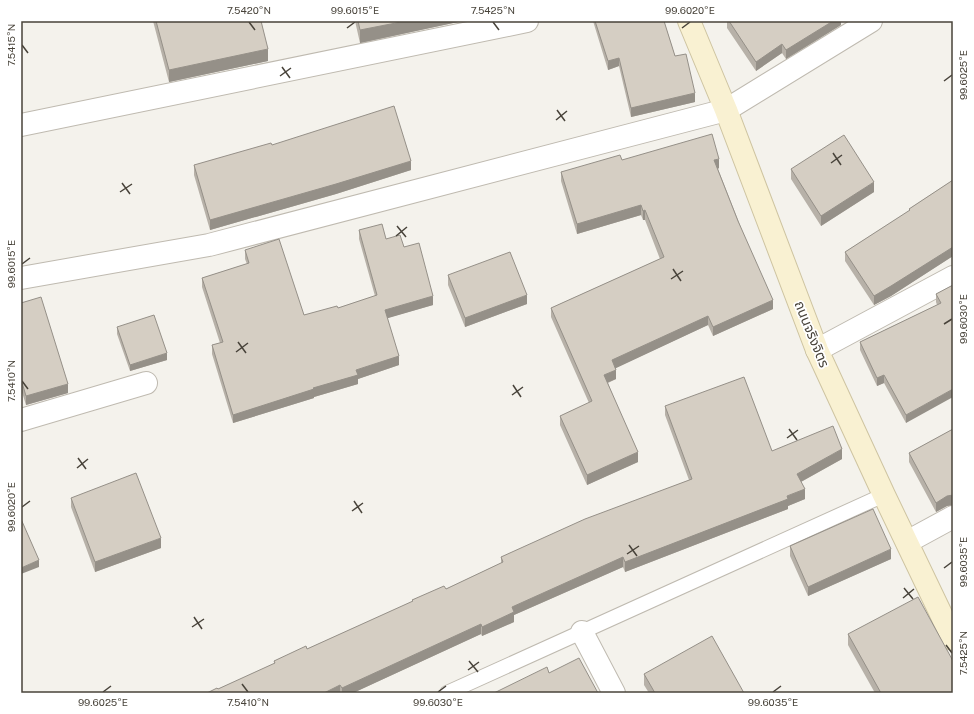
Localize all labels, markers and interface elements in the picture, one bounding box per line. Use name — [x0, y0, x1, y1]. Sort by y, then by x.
text: 7.5420°N — [227, 4, 271, 16]
text: 99.6015°E — [331, 4, 379, 16]
text: 7.5425°N — [471, 4, 515, 16]
text: 99.6020°E — [665, 4, 715, 16]
text: 7.5415°N — [5, 24, 17, 66]
text: 99.6025°E — [957, 50, 969, 100]
text: 99.6015°E — [5, 240, 17, 288]
text: 99.6030°E — [957, 294, 969, 344]
street label: ถนนจริงจิตร — [791, 298, 833, 370]
text: 7.5410°N — [5, 360, 17, 402]
text: 99.6020°E — [5, 482, 17, 532]
text: 99.6035°E — [957, 537, 969, 587]
text: 7.5425°N — [957, 631, 969, 675]
text: 99.6025°E — [78, 696, 128, 708]
text: 7.5410°N — [227, 696, 269, 708]
text: 99.6030°E — [413, 696, 463, 708]
text: 99.6035°E — [748, 696, 798, 708]

